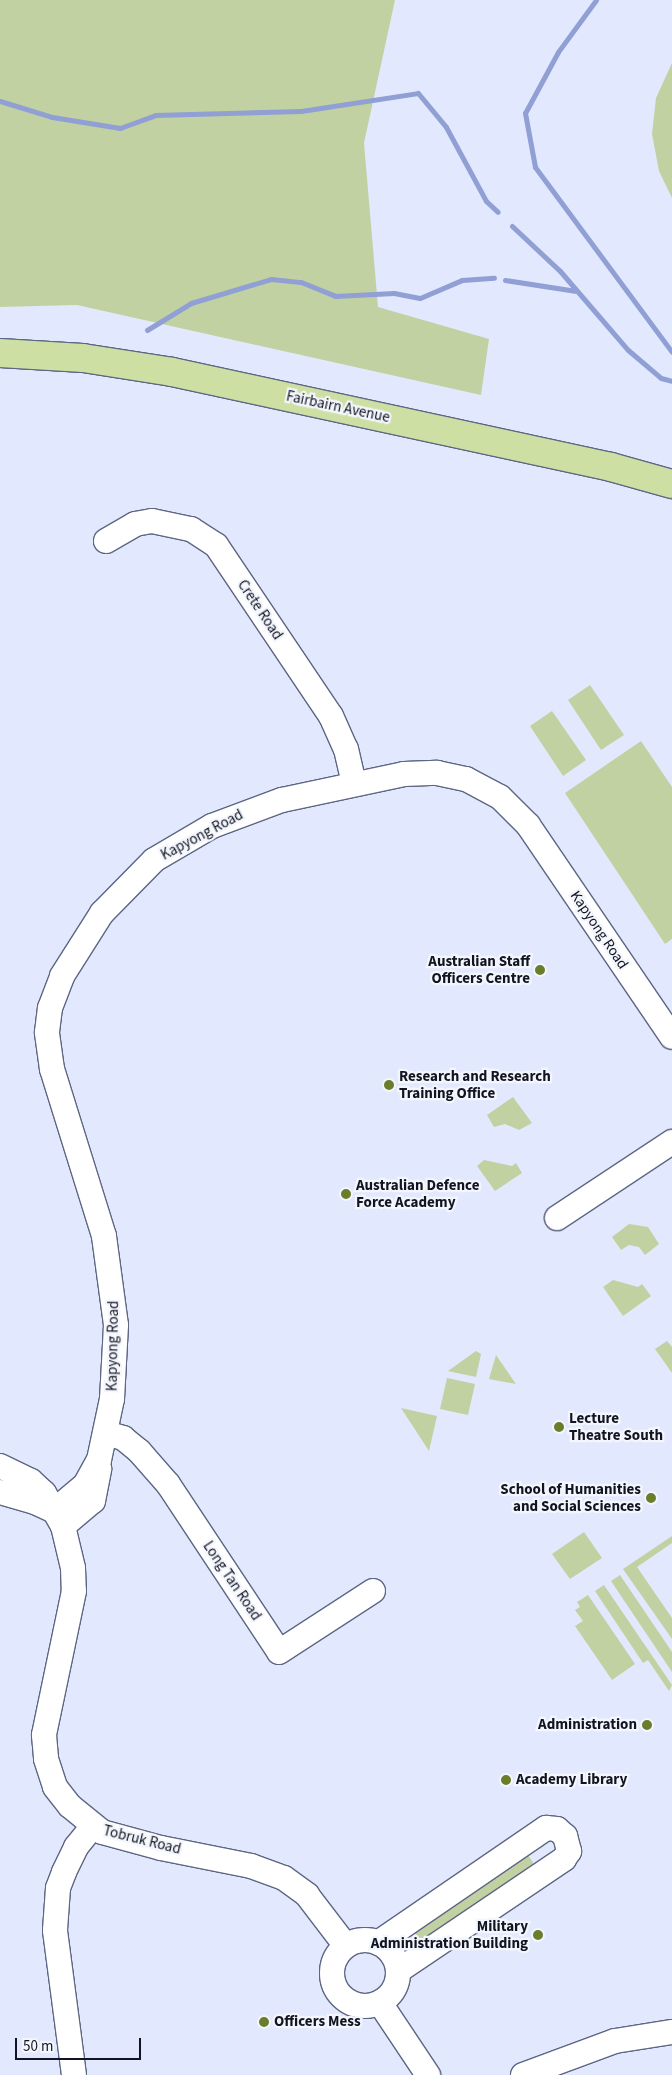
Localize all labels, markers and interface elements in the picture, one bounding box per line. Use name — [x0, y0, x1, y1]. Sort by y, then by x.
street label: Fairbairn Avenue — [285, 387, 391, 427]
street label: Crete Road — [233, 577, 287, 643]
street label: Kapyong Road — [158, 806, 246, 864]
street label: Kapyong Road — [566, 887, 632, 973]
place label: Australian Staff Officers Centre — [428, 952, 530, 987]
marker: Australian Staff Officers Centre — [534, 964, 546, 976]
place label: Research and Research Training Office — [399, 1067, 551, 1102]
marker: Research and Research Training Office — [383, 1079, 395, 1091]
place label: Australian Defence Force Academy — [356, 1176, 479, 1211]
marker: Australian Defence Force Academy — [340, 1188, 352, 1200]
street label: Kapyong Road — [103, 1301, 123, 1391]
place label: Lecture Theatre South — [569, 1409, 663, 1444]
marker: Lecture Theatre South — [553, 1421, 565, 1433]
place label: School of Humanities and Social Sciences — [500, 1480, 641, 1515]
marker: School of Humanities and Social Sciences — [645, 1492, 657, 1504]
street label: Long Tan Road — [199, 1538, 265, 1624]
place label: Administration — [538, 1716, 637, 1734]
marker: Administration — [641, 1719, 653, 1731]
place label: Academy Library — [516, 1771, 627, 1789]
marker: Academy Library — [500, 1774, 512, 1786]
street label: Tobruk Road — [101, 1822, 183, 1858]
place label: Military Administration Building — [371, 1917, 528, 1952]
marker: Military Administration Building — [532, 1929, 544, 1941]
place label: Officers Mess — [274, 2013, 361, 2031]
marker: Officers Mess — [258, 2016, 270, 2028]
scale bar — [18, 2028, 144, 2060]
text: 50 m — [23, 2036, 53, 2057]

